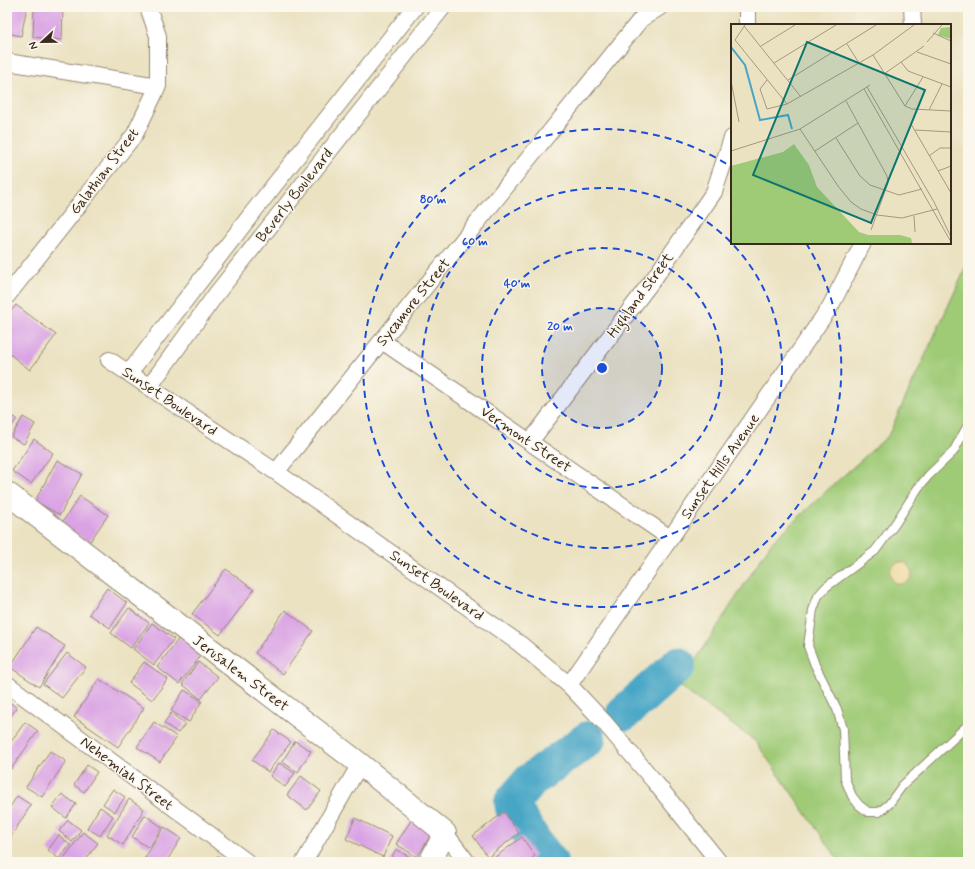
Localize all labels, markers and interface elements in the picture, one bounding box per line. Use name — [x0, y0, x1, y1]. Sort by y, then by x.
north arrow — [22, 22, 62, 62]
inset map — [731, 24, 951, 244]
text: N — [26, 39, 42, 51]
street label: Galathian Street — [66, 124, 144, 219]
street label: Beverly Boulevard — [252, 144, 338, 247]
text: 80 m — [420, 192, 447, 208]
text: 60 m — [462, 234, 488, 250]
street label: Highland Street — [603, 249, 680, 343]
street label: Sycamore Street — [372, 254, 455, 351]
text: 40 m — [504, 276, 531, 292]
text: 20 m — [547, 319, 573, 335]
centre of rings — [595, 361, 609, 375]
street label: Sunset Boulevard — [118, 363, 221, 441]
street label: Vermont Street — [476, 402, 575, 478]
street label: Sunset Hills Avenue — [677, 410, 765, 523]
street label: Sunset Boulevard — [385, 546, 488, 626]
street label: Jerusalem Street — [188, 631, 293, 717]
street label: Nehemiah Street — [76, 732, 177, 816]

